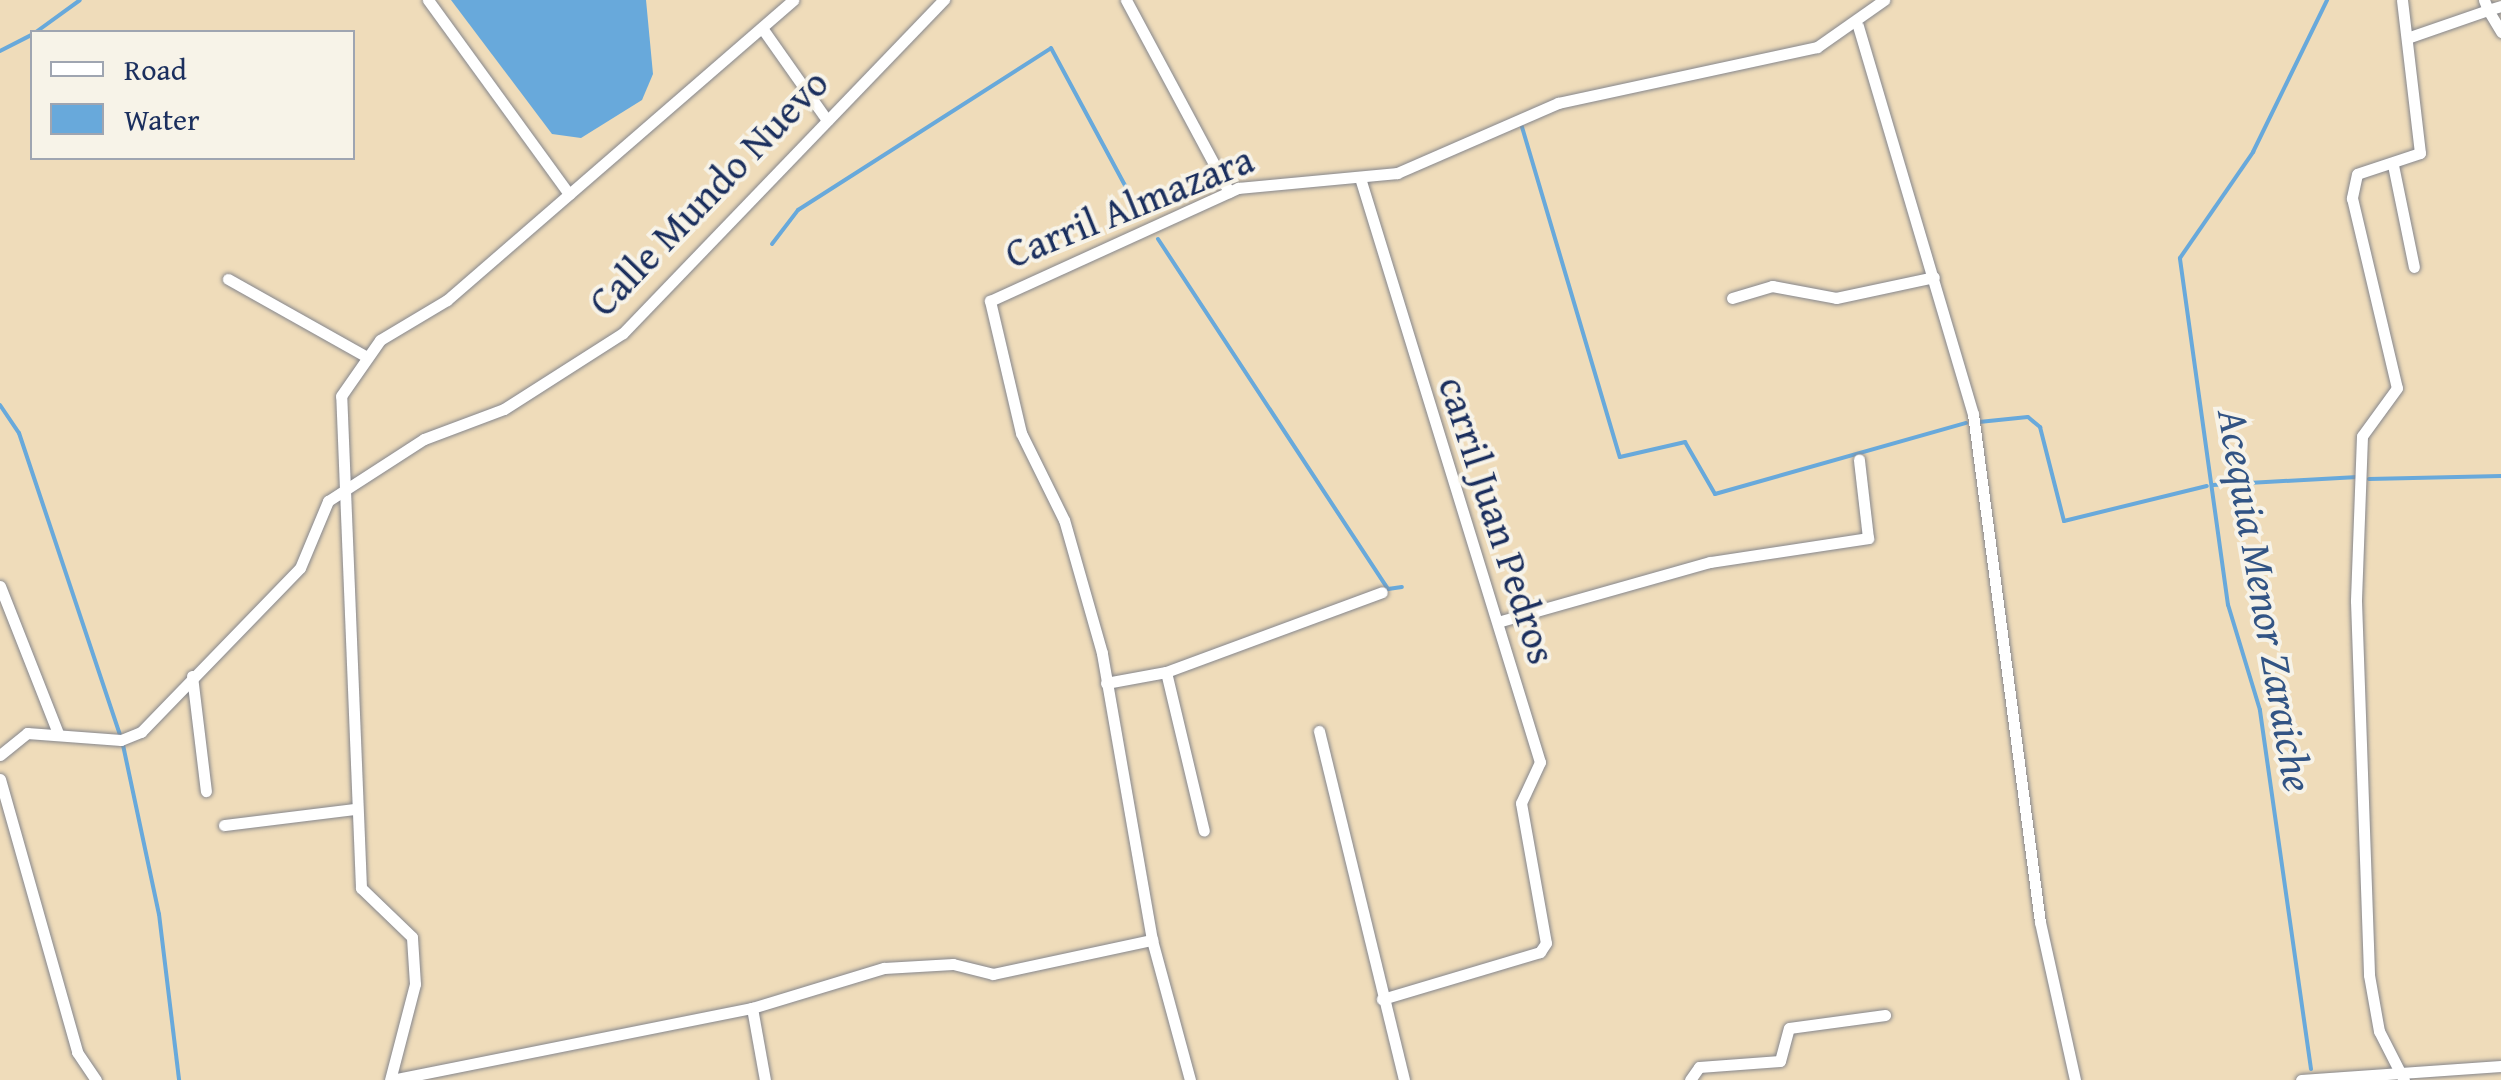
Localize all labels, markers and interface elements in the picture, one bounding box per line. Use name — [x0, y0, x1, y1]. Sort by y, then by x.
legend — [30, 30, 355, 160]
text: Road — [124, 47, 187, 91]
street label: Calle Mundo Nuevo — [578, 59, 838, 325]
text: Water — [124, 97, 200, 141]
street label: Carril Almazara — [998, 134, 1260, 278]
street label: carril Juan Pedros — [1429, 370, 1567, 670]
water label: Acequia Menor Zaraiche — [2207, 405, 2325, 795]

